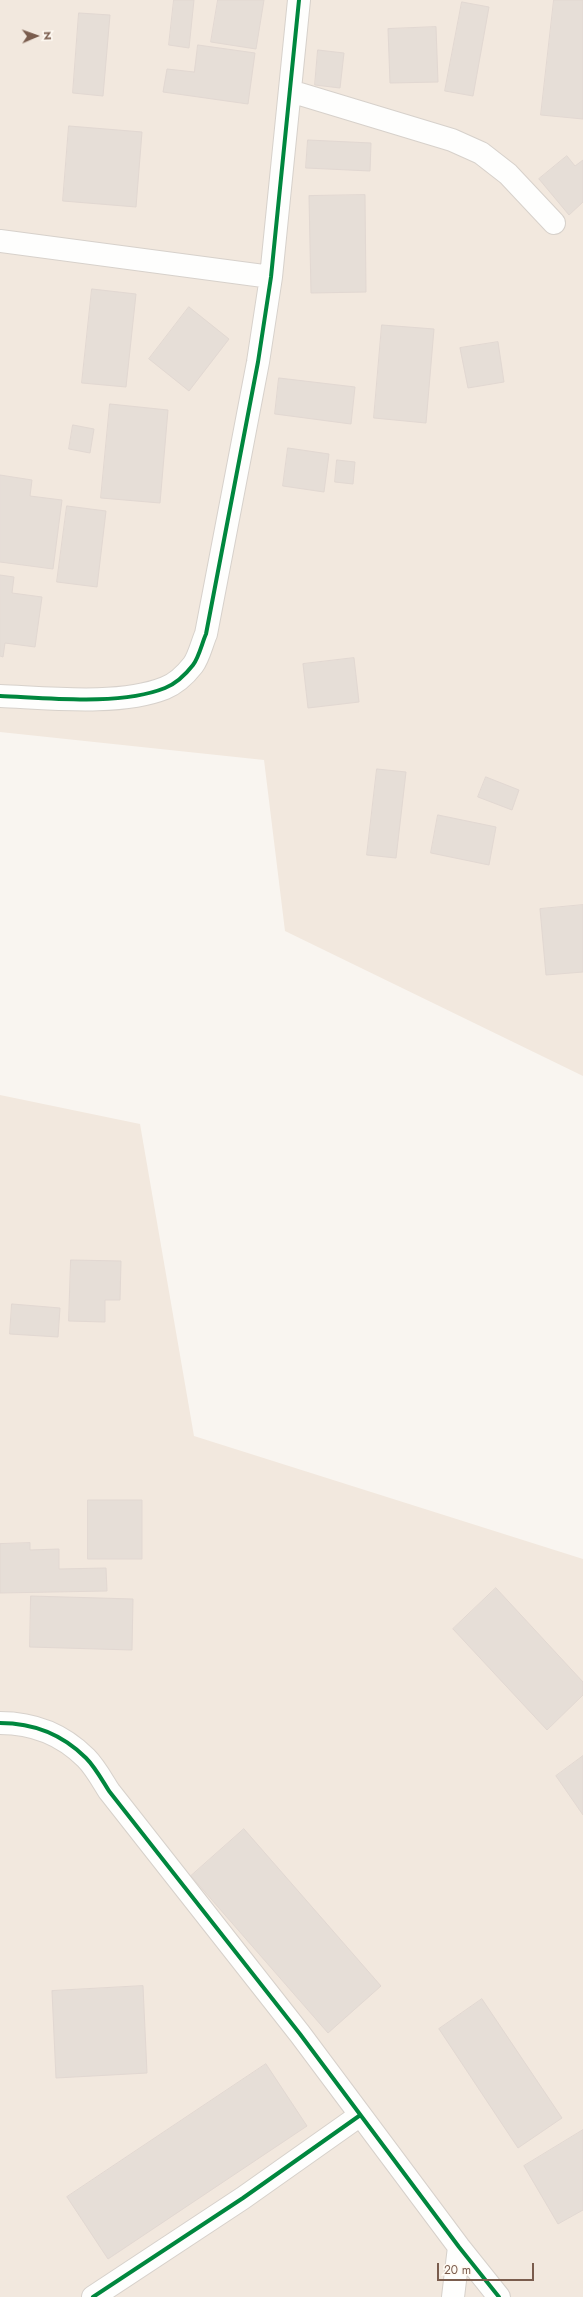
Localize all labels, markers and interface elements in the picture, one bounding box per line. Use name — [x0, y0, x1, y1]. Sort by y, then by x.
north arrow — [16, 16, 56, 56]
text: N — [40, 31, 56, 40]
scale bar — [439, 2255, 536, 2281]
text: 20 m — [444, 2261, 471, 2279]

